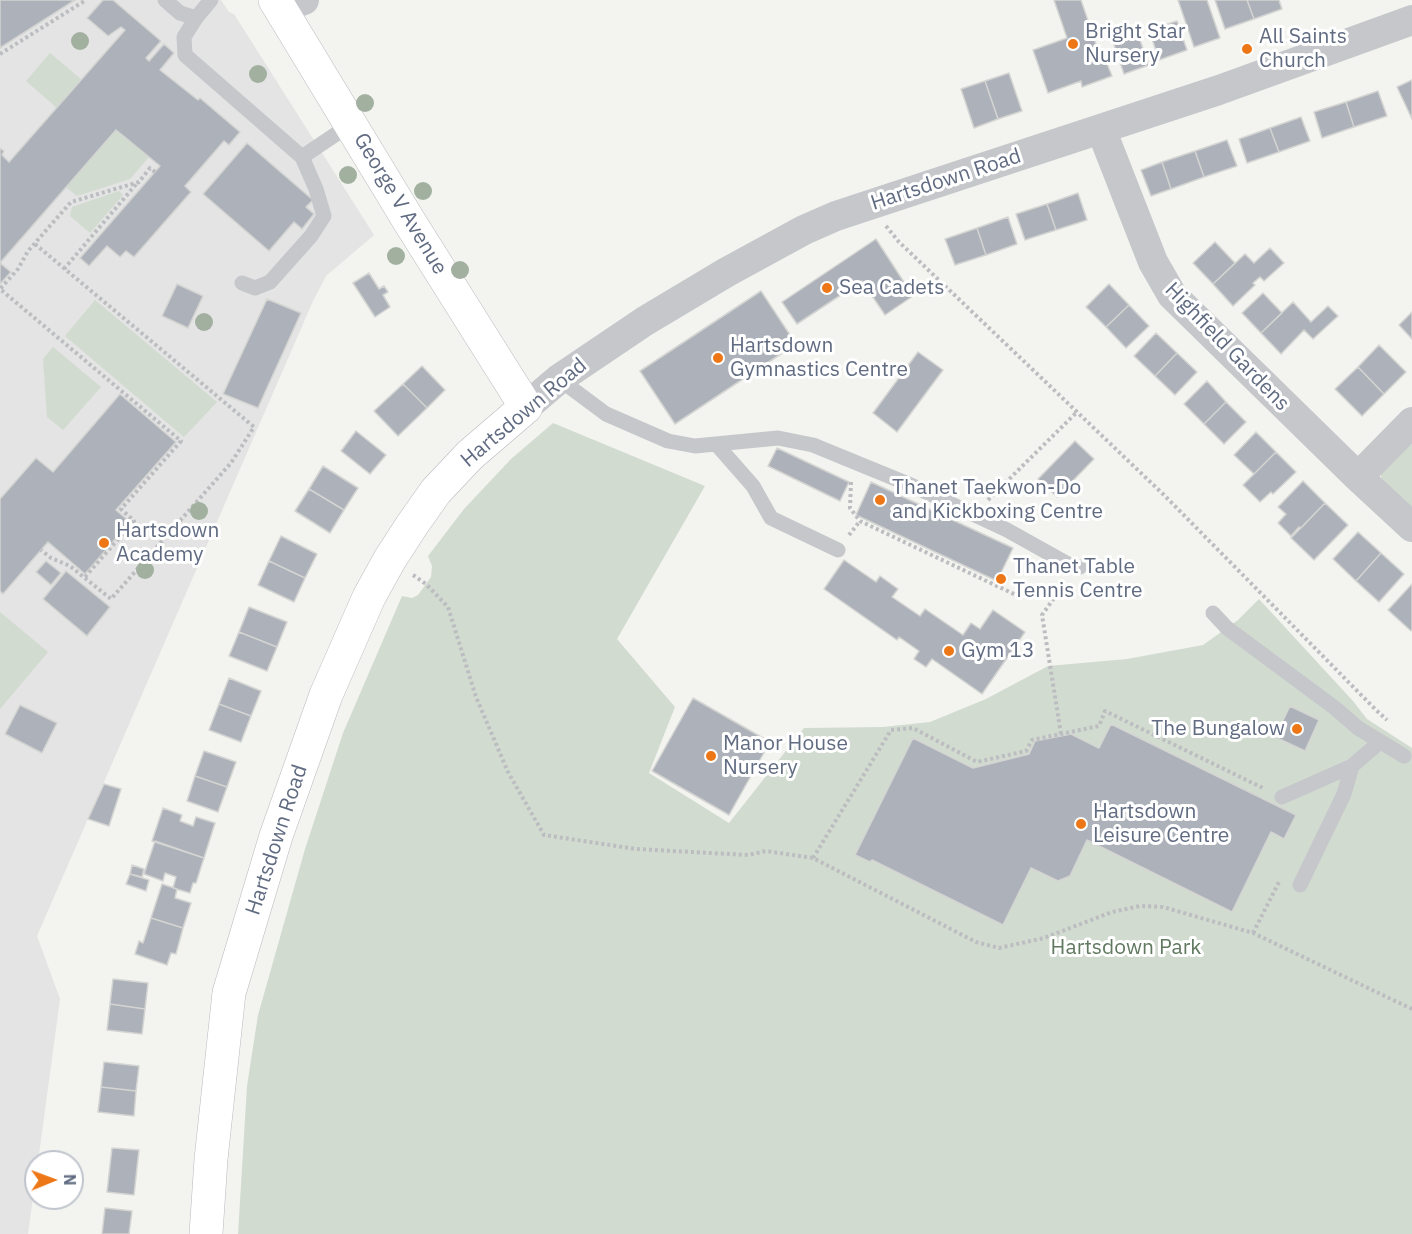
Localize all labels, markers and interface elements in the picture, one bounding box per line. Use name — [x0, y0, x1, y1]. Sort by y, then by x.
place label: Bright Star Nursery — [1085, 19, 1186, 69]
place label: All Saints Church — [1259, 24, 1347, 74]
marker: Bright Star Nursery — [1066, 37, 1080, 51]
marker: All Saints Church — [1240, 42, 1254, 56]
street label: George V Avenue — [348, 129, 452, 279]
street label: Hartsdown Road — [868, 144, 1024, 216]
place label: Sea Cadets — [839, 275, 944, 301]
street label: Highfield Gardens — [1159, 278, 1295, 416]
marker: Sea Cadets — [820, 281, 834, 295]
place label: Hartsdown Gymnastics Centre — [730, 333, 908, 383]
marker: Hartsdown Gymnastics Centre — [711, 351, 725, 365]
street label: Hartsdown Road — [456, 353, 592, 473]
place label: Thanet Taekwon-Do and Kickboxing Centre — [892, 475, 1103, 525]
marker: Thanet Taekwon-Do and Kickboxing Centre — [873, 493, 887, 507]
place label: Hartsdown Academy — [116, 518, 219, 568]
marker: Hartsdown Academy — [97, 536, 111, 550]
place label: Thanet Table Tennis Centre — [1013, 554, 1142, 604]
marker: Thanet Table Tennis Centre — [994, 572, 1008, 586]
place label: Gym 13 — [961, 638, 1035, 664]
marker: Gym 13 — [942, 644, 956, 658]
place label: The Bungalow — [1151, 716, 1285, 742]
marker: The Bungalow — [1290, 722, 1304, 736]
place label: Manor House Nursery — [723, 731, 848, 781]
marker: Manor House Nursery — [704, 749, 718, 763]
street label: Hartsdown Road — [241, 762, 313, 918]
place label: Hartsdown Leisure Centre — [1093, 799, 1229, 849]
marker: Hartsdown Leisure Centre — [1074, 817, 1088, 831]
park label: Hartsdown Park — [1051, 935, 1201, 961]
north arrow — [24, 1150, 84, 1210]
text: N — [60, 1174, 80, 1186]

